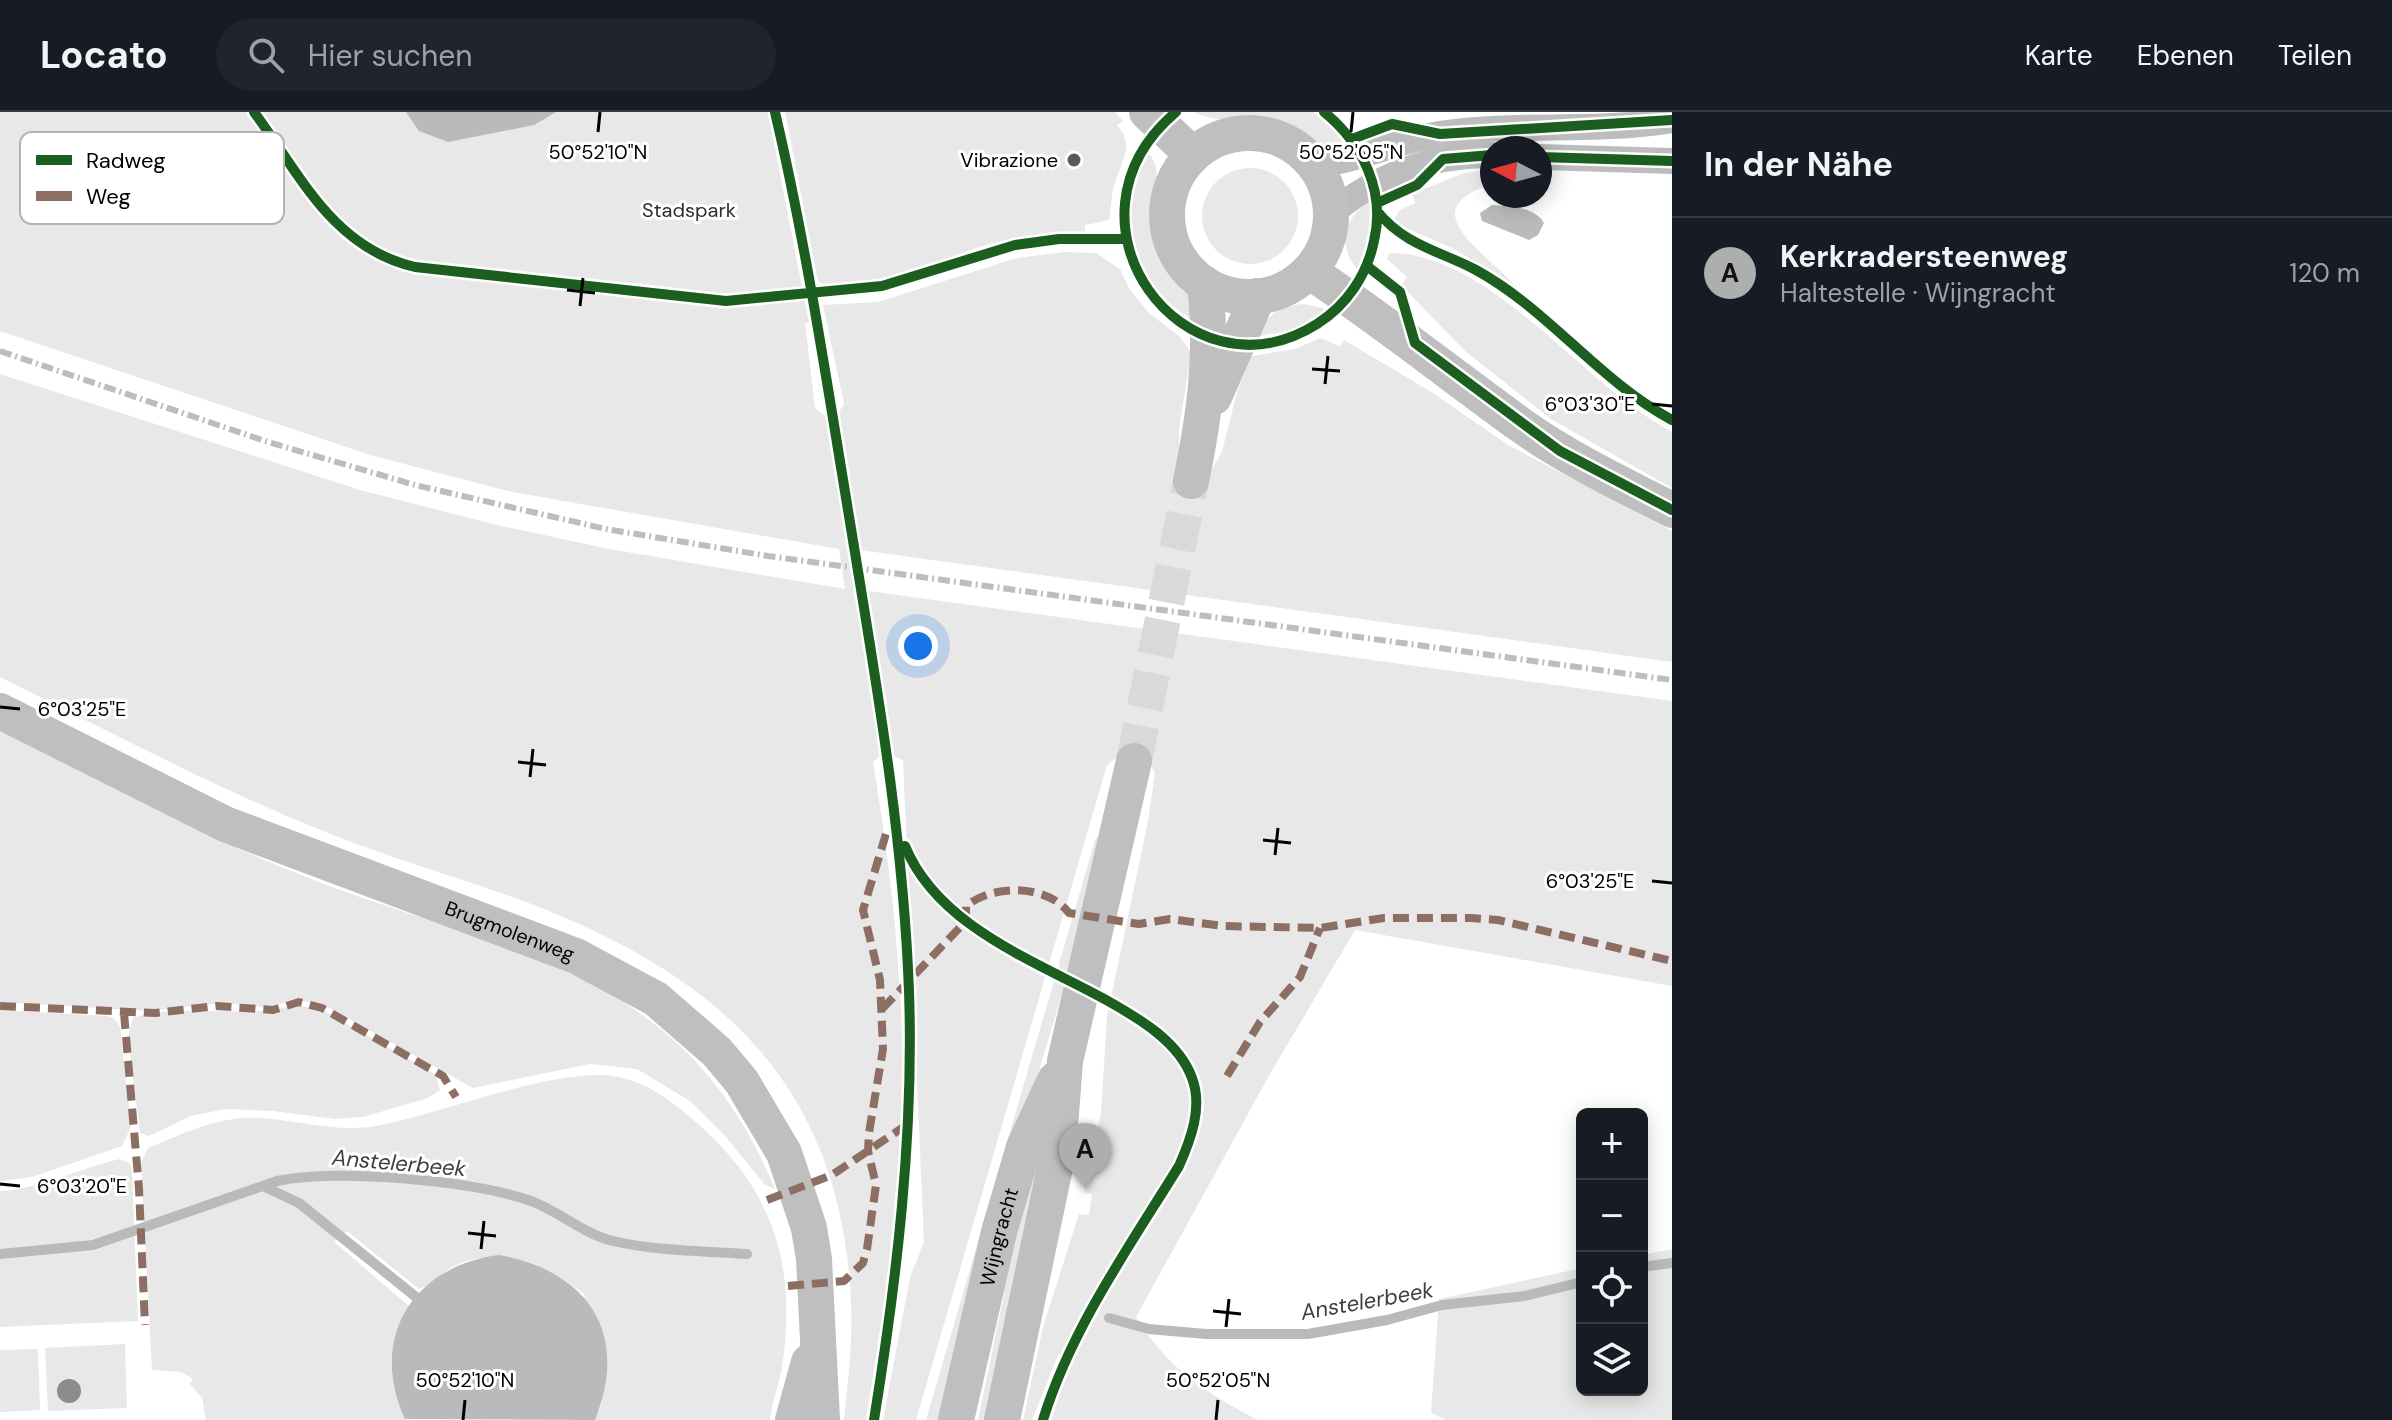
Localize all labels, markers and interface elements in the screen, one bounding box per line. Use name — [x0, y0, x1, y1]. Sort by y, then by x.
search box — [216, 19, 776, 91]
text: Locato — [40, 30, 168, 80]
icon: search — [244, 33, 288, 77]
text: Hier suchen — [308, 36, 472, 75]
text: Karte — [2025, 37, 2093, 74]
text: Ebenen — [2137, 37, 2234, 74]
text: Teilen — [2278, 37, 2352, 74]
legend — [20, 132, 284, 224]
north arrow — [1480, 136, 1552, 208]
text: 50°52'10"N — [549, 139, 647, 165]
text: 50°52'05"N — [1299, 139, 1403, 165]
text: In der Nähe — [1704, 142, 1893, 187]
text: Radweg — [86, 146, 166, 175]
place label: Vibrazione — [960, 147, 1058, 173]
marker: Vibrazione — [1065, 151, 1083, 169]
text: Weg — [86, 182, 131, 211]
park label: Stadspark — [642, 197, 736, 223]
text: Kerkradersteenweg — [1780, 237, 2068, 276]
text: A — [1721, 256, 1739, 290]
text: 120 m — [2289, 256, 2360, 290]
text: Haltestelle · Wijngracht — [1780, 276, 2056, 310]
text: 6°03'30"E — [1545, 391, 1635, 417]
your location — [898, 626, 938, 666]
text: 6°03'25"E — [38, 696, 126, 722]
text: 6°03'25"E — [1546, 868, 1634, 894]
street label: Brugmolenweg — [441, 895, 578, 967]
map controls — [1576, 1108, 1648, 1396]
button: + — [1576, 1108, 1648, 1180]
pin: A — [1059, 1123, 1111, 1189]
water label: Anstelerbeek — [330, 1143, 468, 1183]
text: 6°03'20"E — [37, 1173, 127, 1199]
button: − — [1576, 1180, 1648, 1252]
street label: Wijngracht — [974, 1184, 1024, 1289]
button: locate — [1576, 1252, 1648, 1324]
water label: Anstelerbeek — [1297, 1275, 1436, 1327]
button: layers — [1576, 1324, 1648, 1396]
text: 50°52'10"N — [416, 1367, 514, 1393]
text: 50°52'05"N — [1166, 1367, 1270, 1393]

